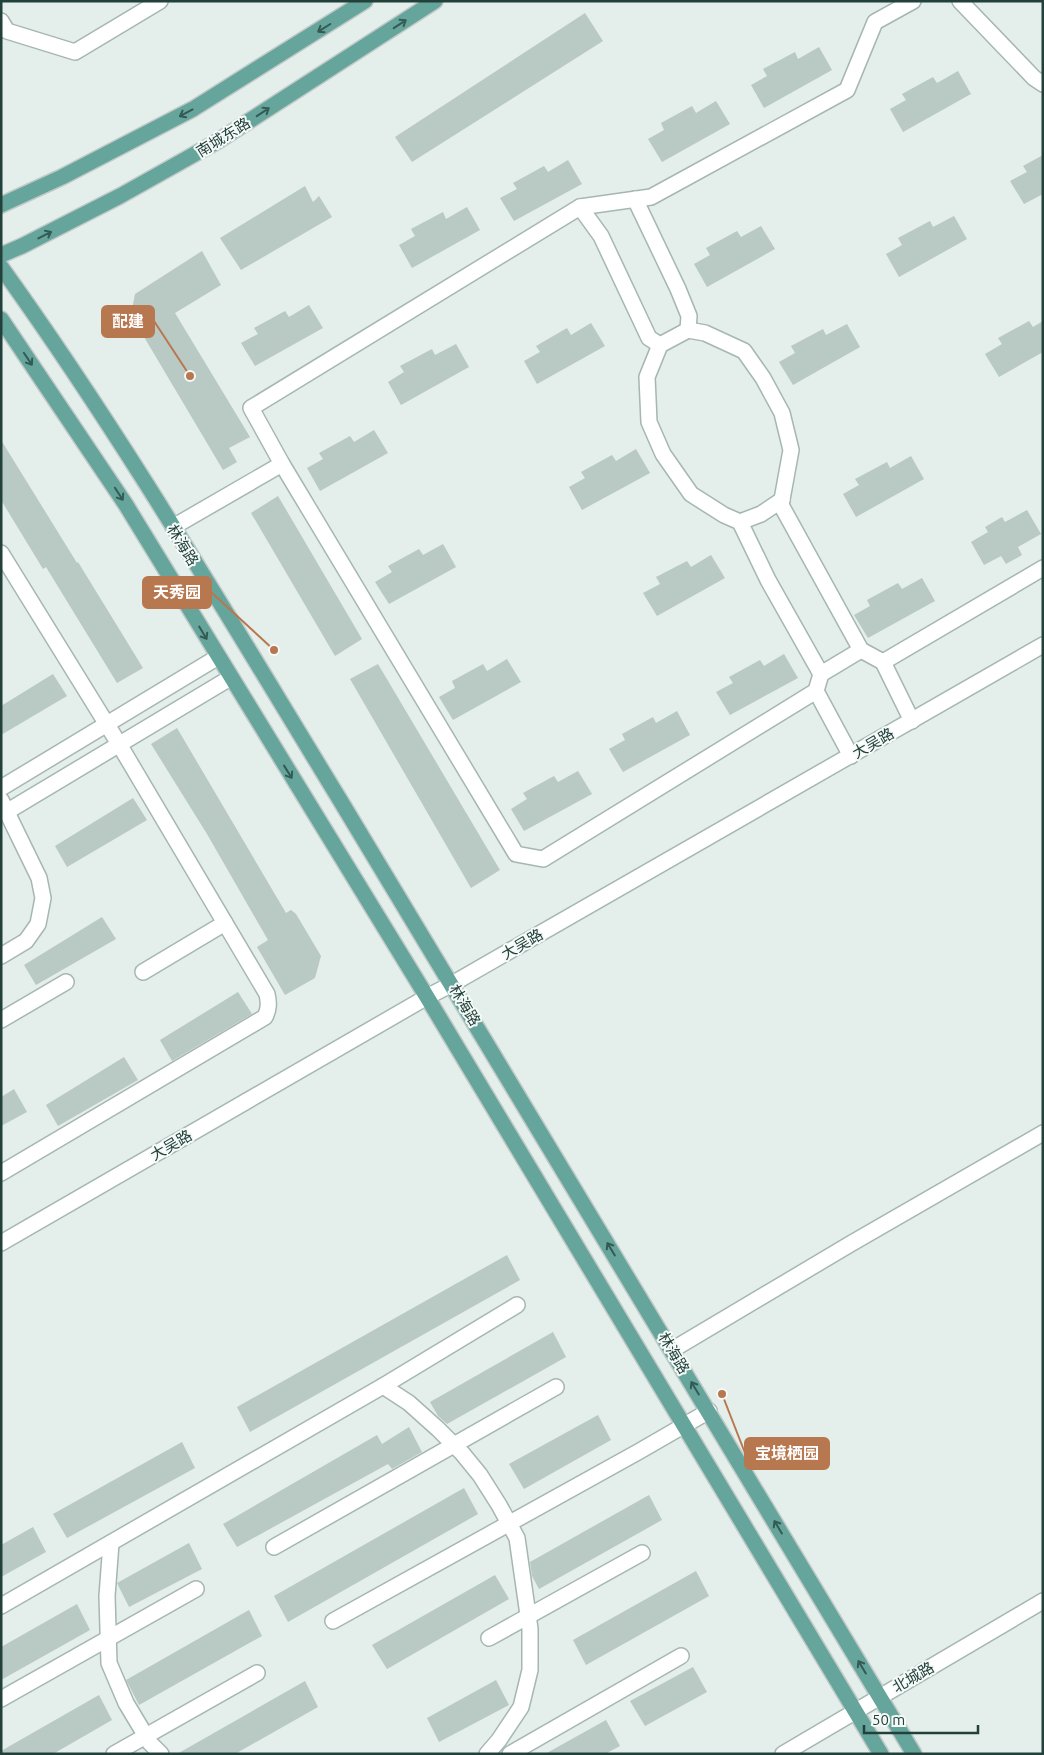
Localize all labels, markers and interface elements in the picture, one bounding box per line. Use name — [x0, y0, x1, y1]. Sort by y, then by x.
one-way arrow — [392, 19, 406, 29]
one-way arrow — [317, 23, 331, 33]
one-way arrow — [256, 107, 270, 118]
one-way arrow — [178, 108, 193, 118]
street label: 南城东路 — [193, 114, 253, 160]
one-way arrow — [38, 230, 53, 240]
callout: 配建 — [102, 306, 154, 337]
text: 配建 — [112, 312, 144, 330]
one-way arrow — [23, 352, 34, 366]
one-way arrow — [114, 487, 124, 501]
street label: 林海路 — [164, 521, 202, 569]
callout: 天秀园 — [143, 577, 211, 608]
text: 天秀园 — [153, 583, 201, 601]
one-way arrow — [199, 626, 209, 640]
street label: 大吴路 — [849, 724, 897, 762]
one-way arrow — [283, 764, 293, 778]
street label: 大吴路 — [498, 925, 546, 963]
street label: 林海路 — [446, 981, 484, 1029]
street label: 大吴路 — [147, 1126, 195, 1164]
one-way arrow — [606, 1242, 616, 1256]
street label: 林海路 — [655, 1329, 693, 1377]
one-way arrow — [689, 1382, 699, 1396]
callout: 宝境栖园 — [745, 1438, 829, 1469]
text: 宝境栖园 — [755, 1444, 819, 1462]
one-way arrow — [773, 1521, 783, 1535]
street label: 北城路 — [889, 1658, 937, 1696]
one-way arrow — [856, 1660, 866, 1674]
scale bar — [864, 1702, 978, 1734]
text: 50 m — [872, 1711, 905, 1728]

